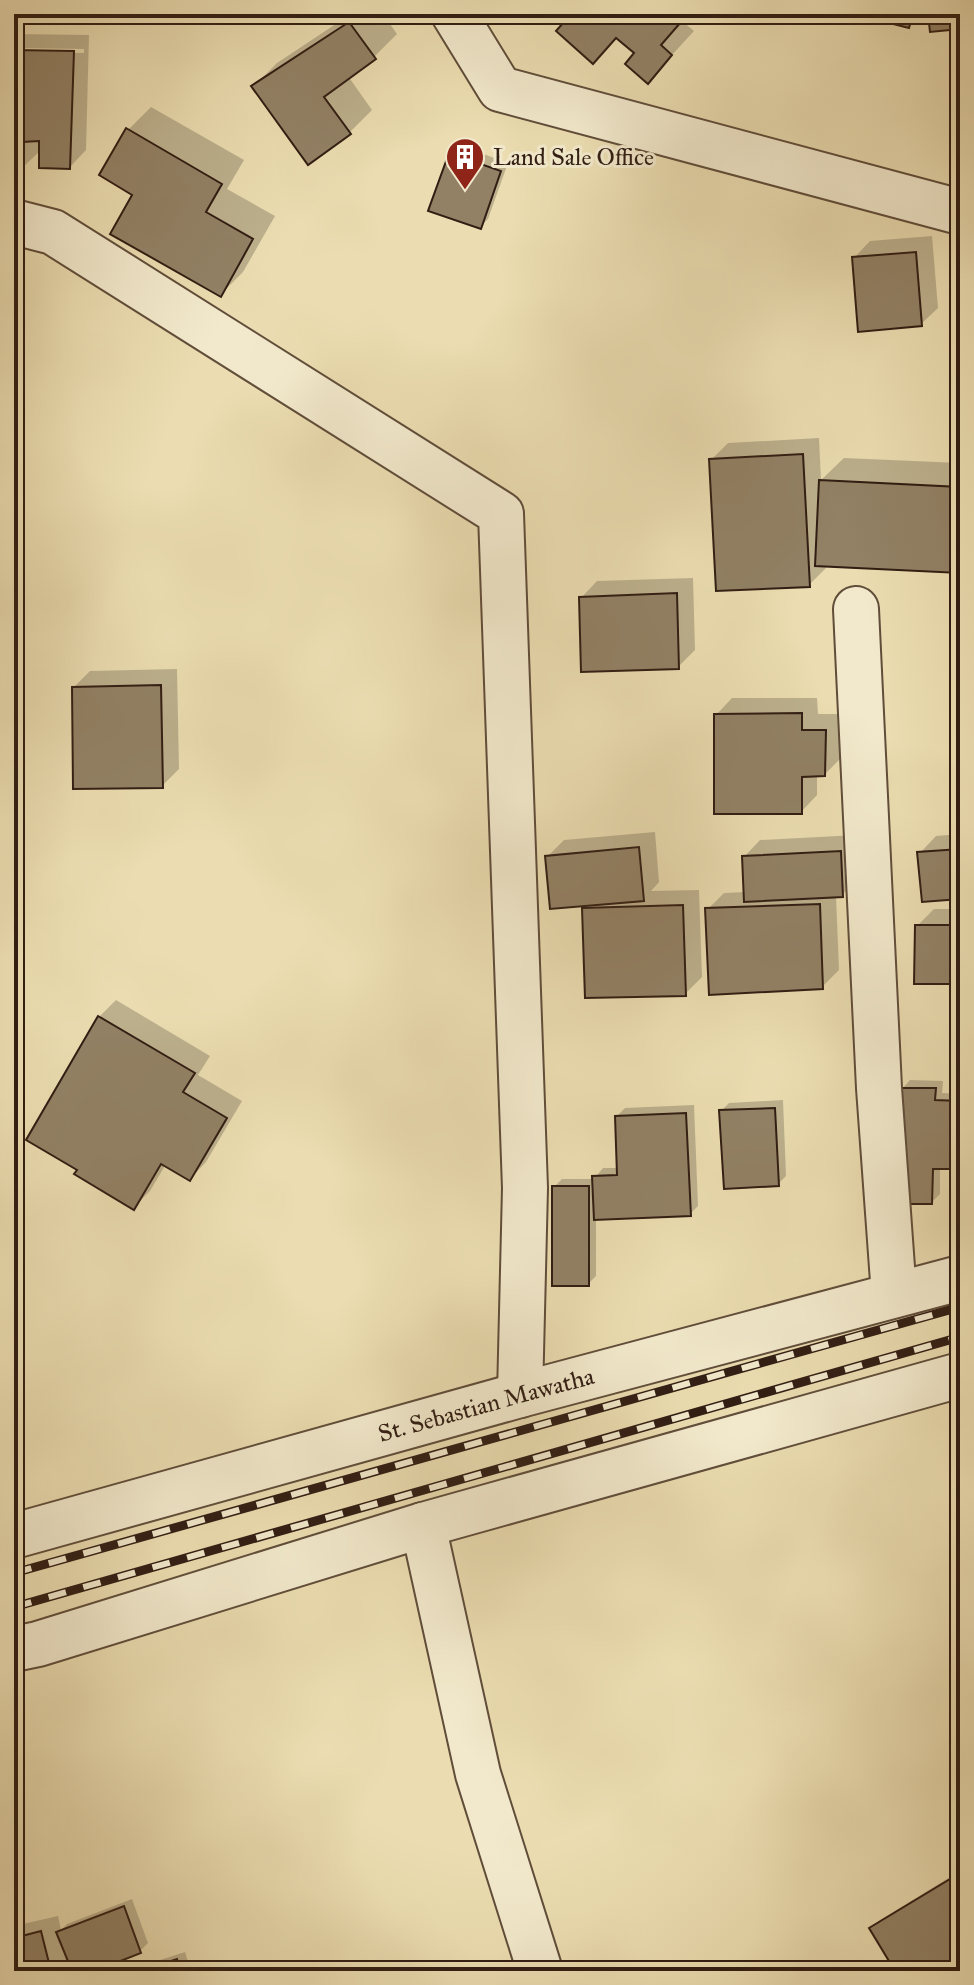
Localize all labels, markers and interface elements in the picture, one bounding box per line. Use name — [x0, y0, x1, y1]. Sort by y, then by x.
building icon: Land Sale Office — [444, 136, 486, 191]
place label: Land Sale Office — [493, 142, 654, 172]
street label: St. Sebastian Mawatha — [375, 1361, 598, 1449]

